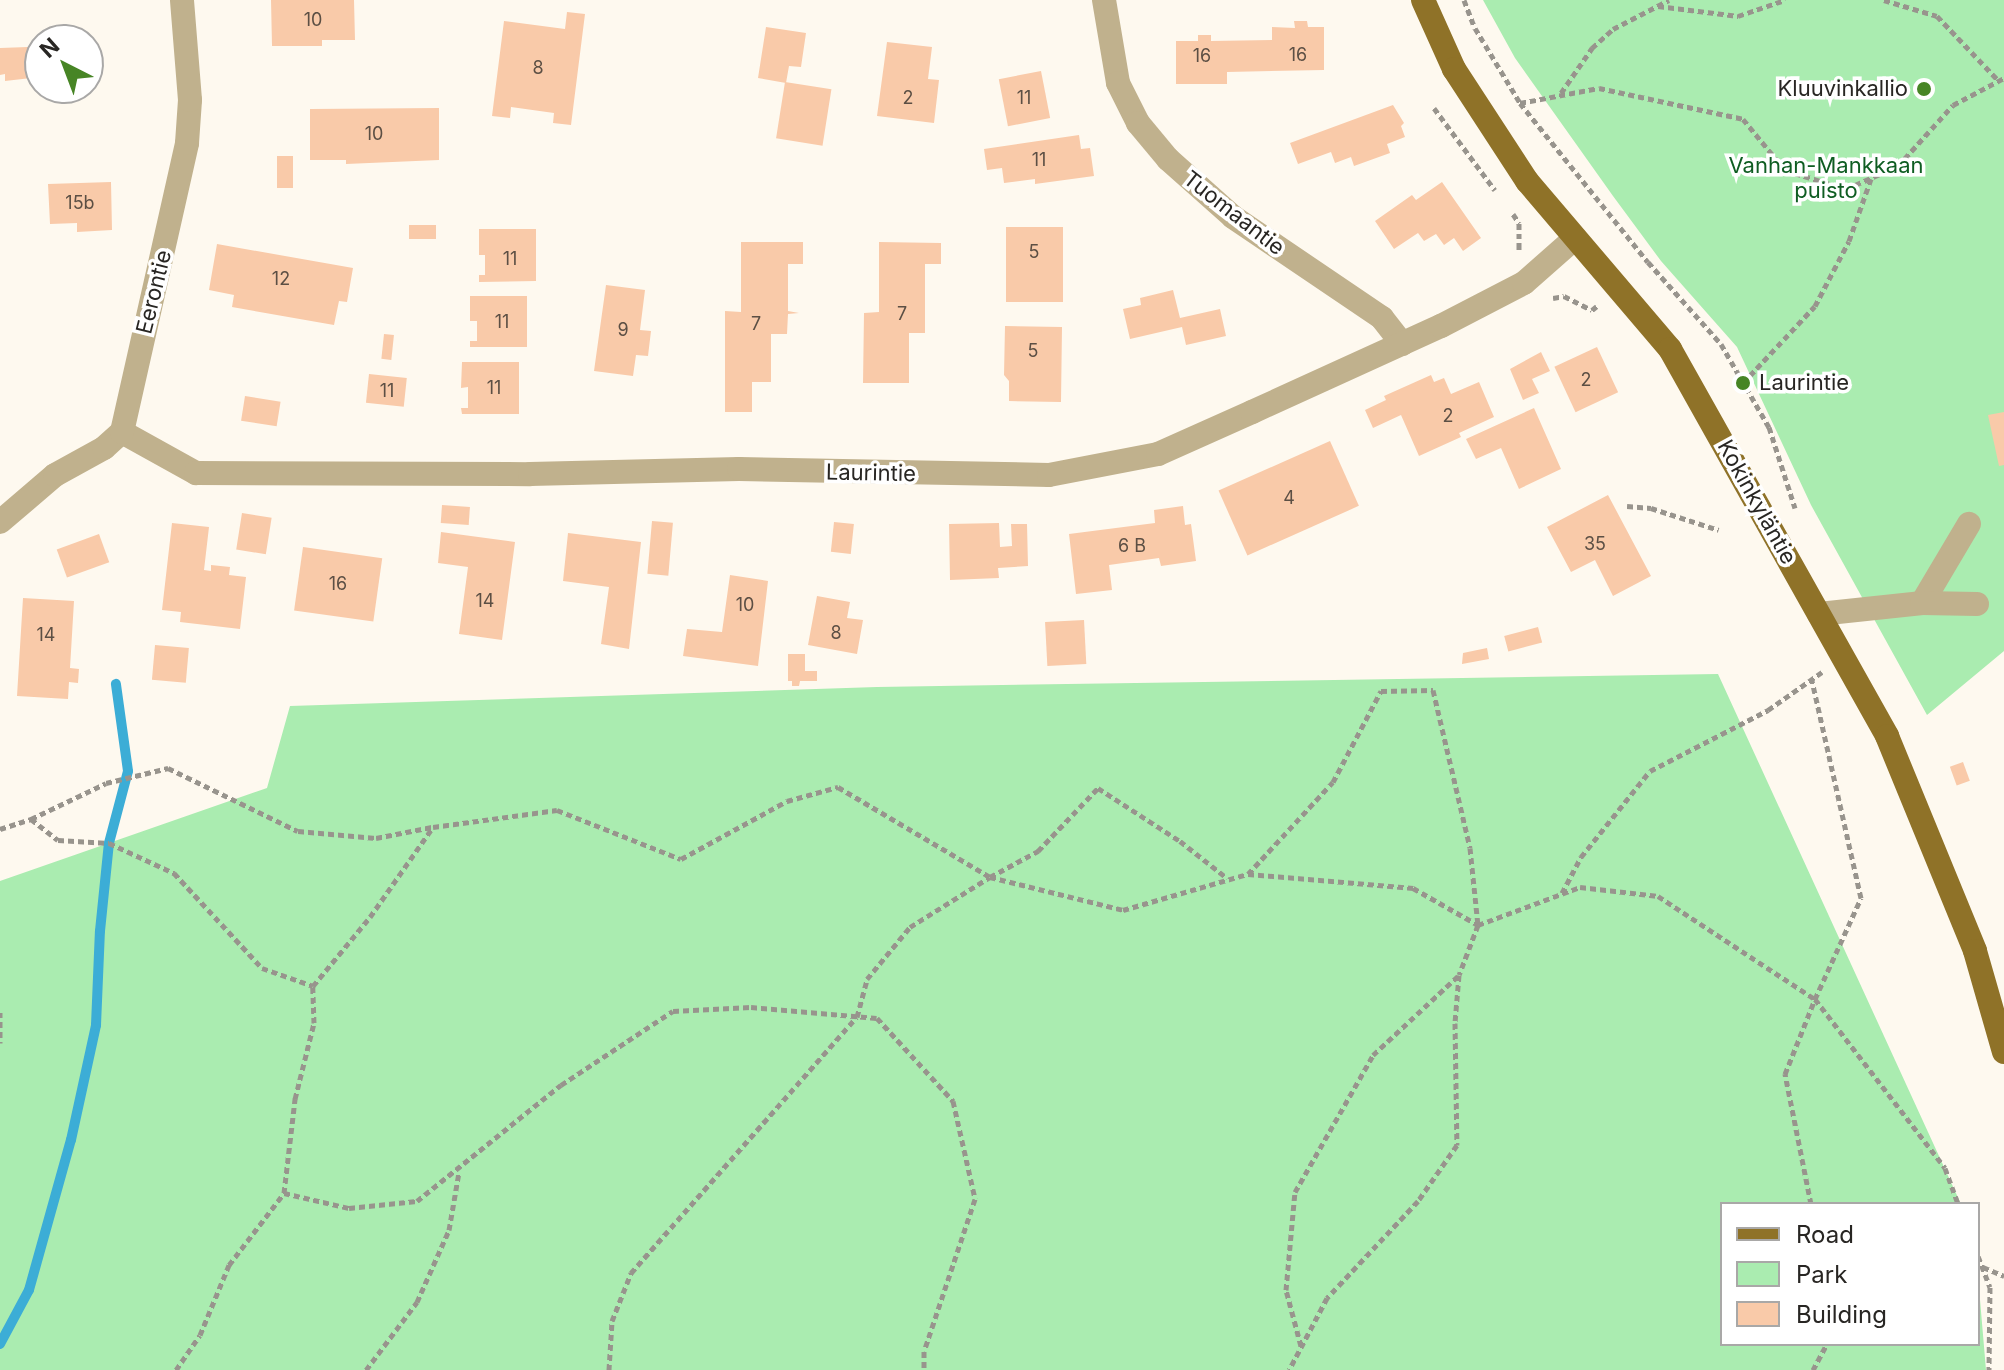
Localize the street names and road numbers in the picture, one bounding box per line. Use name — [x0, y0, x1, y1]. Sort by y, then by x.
street label: Tuomaantie — [1178, 165, 1290, 261]
street label: Eerontie — [131, 247, 177, 337]
street label: Kokinkyläntie — [1712, 435, 1802, 569]
street label: Laurintie — [826, 459, 916, 487]

